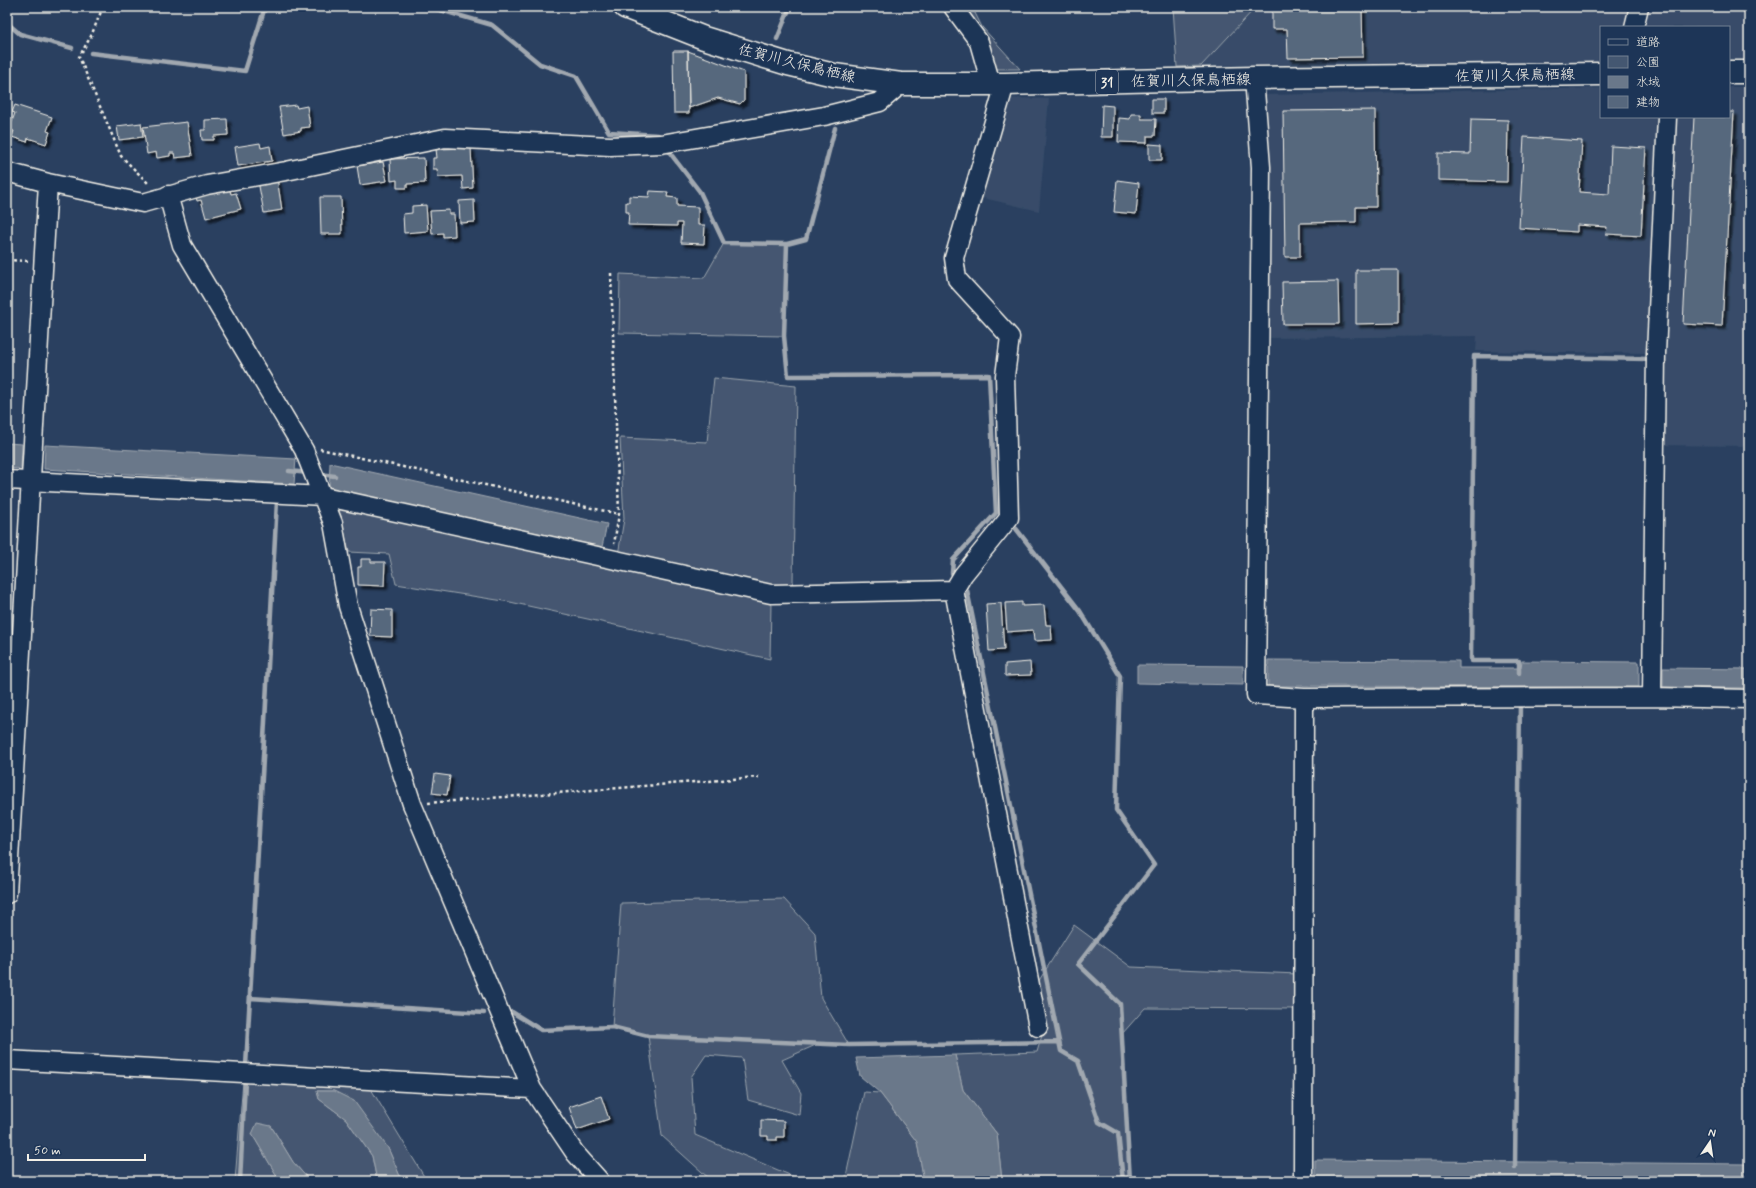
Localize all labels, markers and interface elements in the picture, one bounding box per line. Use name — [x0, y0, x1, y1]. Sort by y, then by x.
legend — [1600, 26, 1730, 118]
text: 道路 — [1636, 35, 1660, 51]
street label: 佐賀川久保鳥栖線 — [736, 40, 857, 88]
text: 公園 — [1636, 55, 1660, 71]
street label: 佐賀川久保鳥栖線 — [1455, 65, 1575, 87]
road number: 31 — [1096, 70, 1118, 94]
street label: 佐賀川久保鳥栖線 — [1131, 70, 1251, 92]
text: 水域 — [1636, 75, 1660, 91]
text: 建物 — [1636, 95, 1660, 111]
north arrow — [1690, 1122, 1730, 1162]
text: N — [1707, 1126, 1717, 1141]
scale bar — [28, 1136, 145, 1162]
text: 50 m — [34, 1143, 61, 1159]

